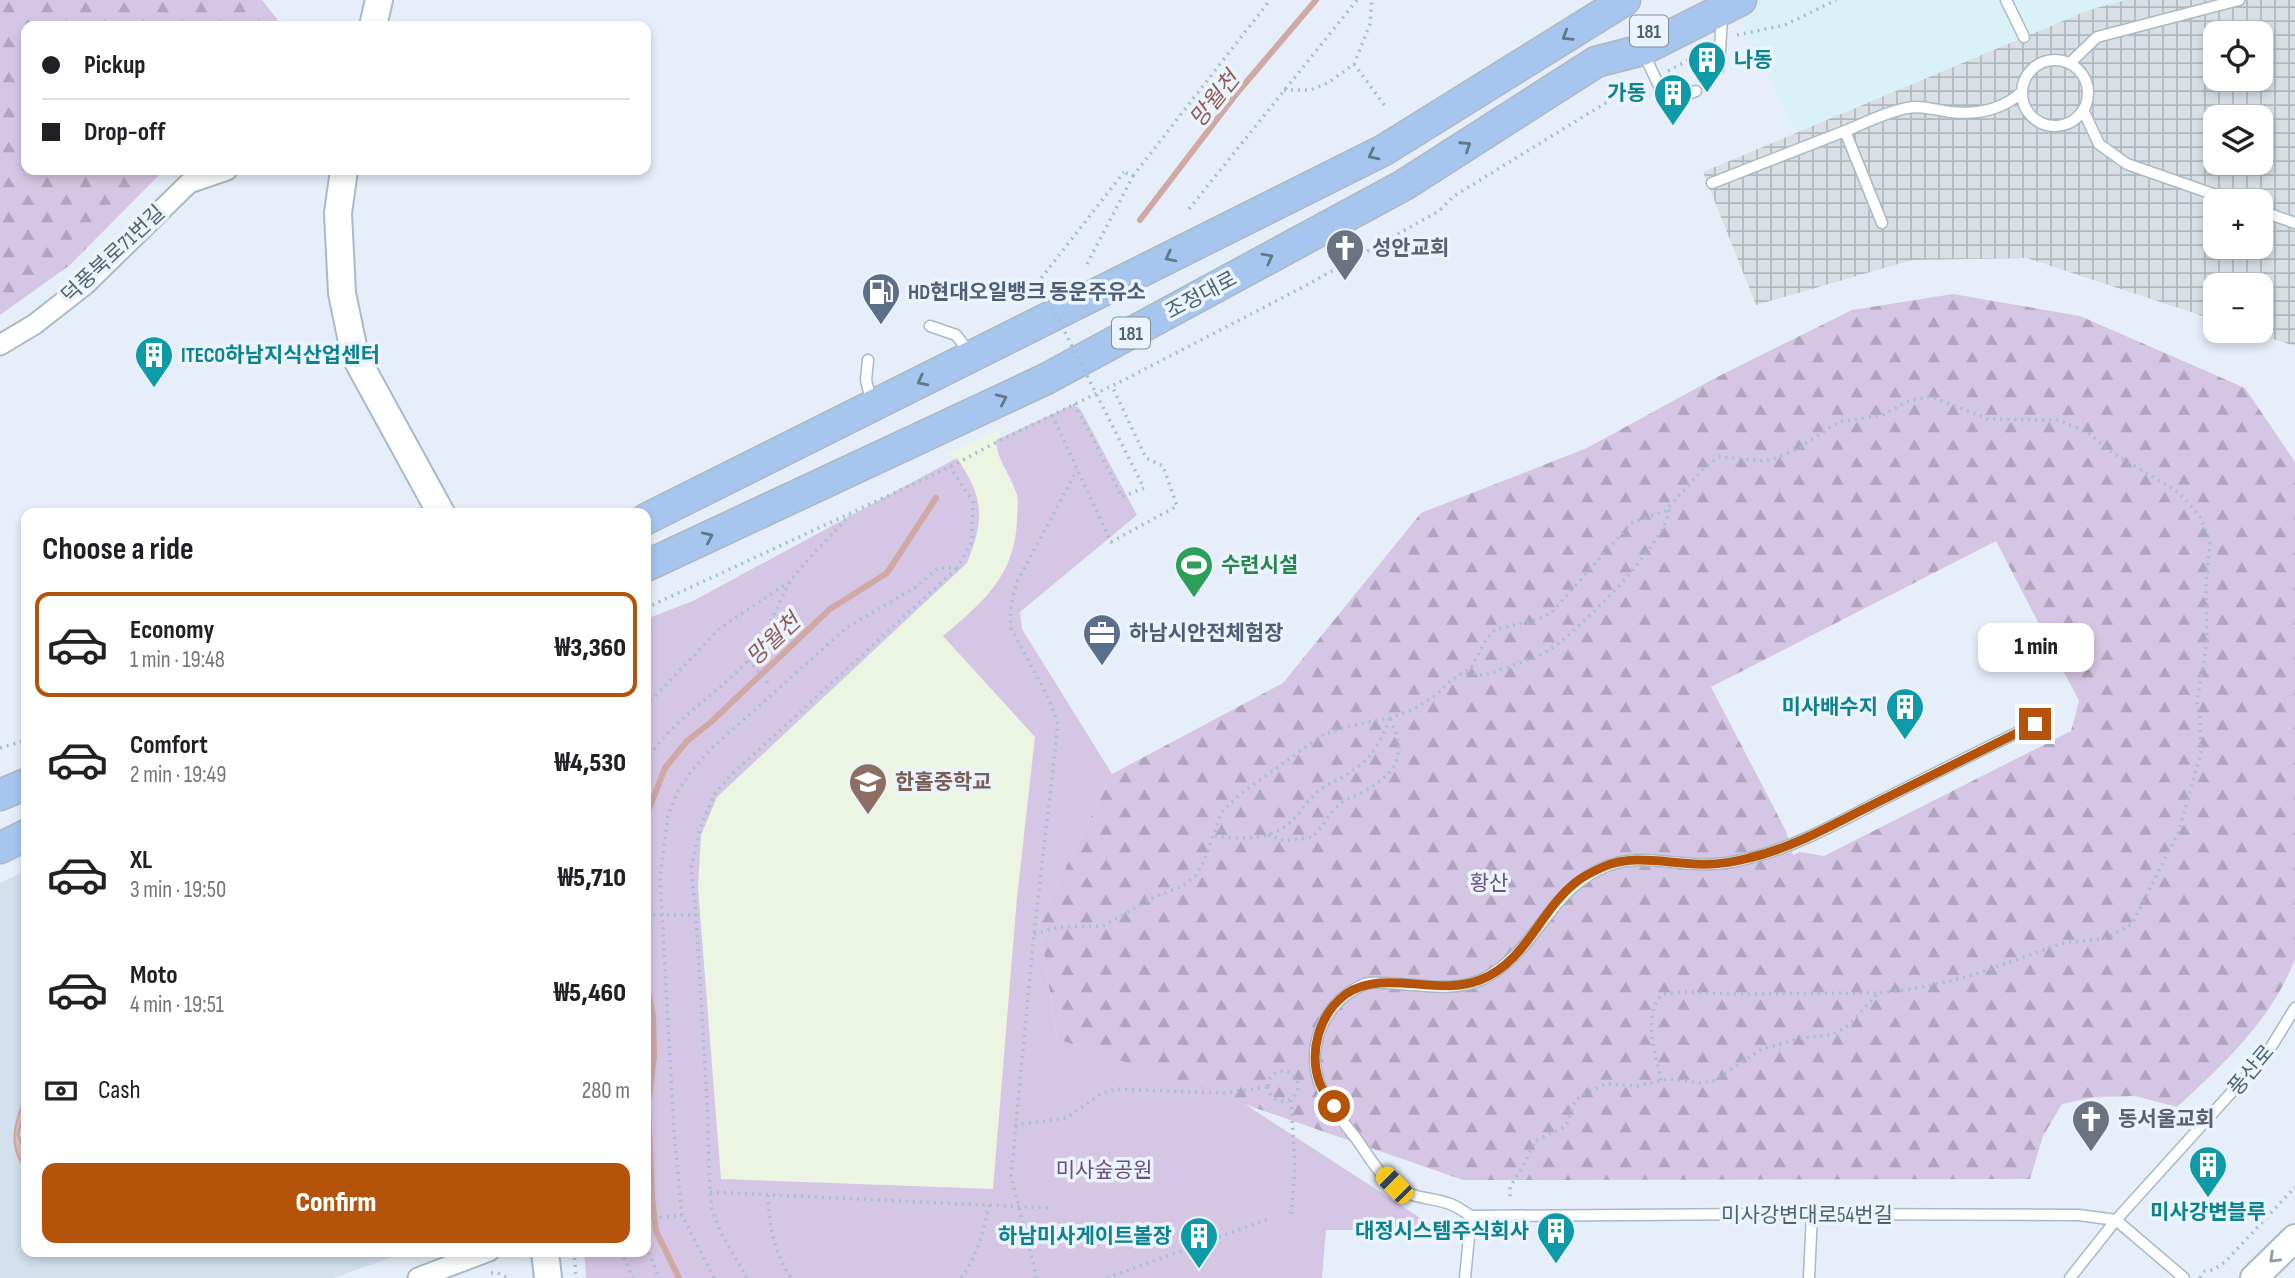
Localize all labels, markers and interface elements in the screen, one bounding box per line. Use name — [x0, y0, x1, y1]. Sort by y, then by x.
road number: 181 — [1630, 16, 1668, 46]
map controls — [2203, 21, 2273, 343]
button: locate — [2203, 21, 2273, 91]
one-way arrow — [1562, 28, 1575, 41]
building icon: 나동 — [1686, 39, 1728, 94]
place label: 나동 — [1734, 48, 1773, 73]
text: Pickup — [84, 50, 146, 81]
water label: 망월천 — [1184, 64, 1247, 133]
building icon: 가동 — [1652, 72, 1694, 127]
place label: 가동 — [1607, 81, 1646, 106]
button: layers — [2203, 105, 2273, 175]
text: Drop-off — [84, 117, 165, 148]
one-way arrow — [1458, 141, 1471, 154]
one-way arrow — [1368, 147, 1380, 161]
button: + — [2203, 189, 2273, 259]
street label: 덕풍북로71번길 — [57, 200, 170, 308]
church icon: 성안교회 — [1324, 227, 1366, 282]
place label: 성안교회 — [1372, 236, 1449, 261]
one-way arrow — [1165, 249, 1177, 263]
one-way arrow — [1261, 253, 1274, 267]
street label: 조정대로 — [1161, 266, 1241, 325]
fuel station icon: HD현대오일뱅크 동운주유소 — [860, 271, 902, 326]
button: − — [2203, 273, 2273, 343]
place label: HD현대오일뱅크 동운주유소 — [908, 280, 1146, 305]
road number: 181 — [1112, 318, 1150, 348]
building icon: ITECO하남지식산업센터 — [133, 334, 175, 389]
place label: ITECO하남지식산업센터 — [181, 343, 380, 368]
one-way arrow — [917, 372, 930, 386]
one-way arrow — [995, 393, 1007, 407]
text: Choose a ride — [42, 530, 194, 569]
one-way arrow — [700, 531, 713, 545]
sports icon: 수련시설 — [1173, 544, 1215, 599]
place label: 수련시설 — [1221, 553, 1298, 578]
water label: 망월천 — [741, 606, 809, 672]
office icon: 하남시안전체험장 — [1081, 612, 1123, 667]
icon: car — [46, 613, 109, 676]
text: Economy — [130, 615, 214, 646]
place label: 하남시안전체험장 — [1129, 621, 1284, 646]
callout: 1 min — [1977, 622, 2093, 672]
text: ₩3,360 — [555, 633, 626, 664]
text: 1 min — [2014, 633, 2058, 661]
text: 1 min · 19:48 — [130, 646, 225, 674]
building icon: 미사배수지 — [1884, 686, 1926, 741]
place label: 미사배수지 — [1781, 695, 1878, 720]
route end — [2019, 708, 2051, 740]
icon: car — [46, 728, 109, 791]
text: Comfort — [130, 730, 208, 761]
text: ₩4,530 — [554, 748, 626, 779]
text: 2 min · 19:49 — [130, 761, 226, 789]
school or university icon: 한홀중학교 — [847, 761, 889, 816]
place label: 한홀중학교 — [895, 770, 992, 795]
icon: car — [46, 843, 109, 906]
text: XL — [130, 845, 152, 876]
text: ₩5,710 — [558, 863, 626, 894]
park label: 황산 — [1470, 871, 1508, 896]
text: 3 min · 19:50 — [130, 876, 226, 904]
icon: car — [46, 958, 109, 1021]
text: Moto — [130, 960, 178, 991]
text: ₩5,460 — [554, 978, 626, 1009]
text: 4 min · 19:51 — [130, 991, 224, 1019]
street label: 풍산로 — [2223, 1040, 2280, 1101]
icon: cash — [42, 1072, 80, 1110]
text: Cash — [98, 1075, 141, 1106]
text: 280 m — [582, 1077, 630, 1105]
route start — [1318, 1090, 1350, 1122]
church icon: 동서울교회 — [2070, 1098, 2112, 1153]
place label: 동서울교회 — [2118, 1107, 2215, 1132]
building icon: 미사강변블루 — [2187, 1144, 2229, 1199]
park label: 미사숲공원 — [1056, 1158, 1152, 1183]
button: Confirm — [42, 1163, 630, 1243]
car — [1372, 1163, 1417, 1207]
place label: 미사강변블루 — [2150, 1200, 2266, 1225]
street label: 미사강변대로54번길 — [1721, 1203, 1893, 1228]
building icon: 대정시스템주식회사 — [1535, 1210, 1577, 1265]
building icon: 하남미사게이트볼장 — [1178, 1215, 1220, 1270]
place label: 대정시스템주식회사 — [1355, 1219, 1529, 1244]
place label: 하남미사게이트볼장 — [998, 1224, 1172, 1249]
one-way arrow — [2269, 1249, 2282, 1262]

